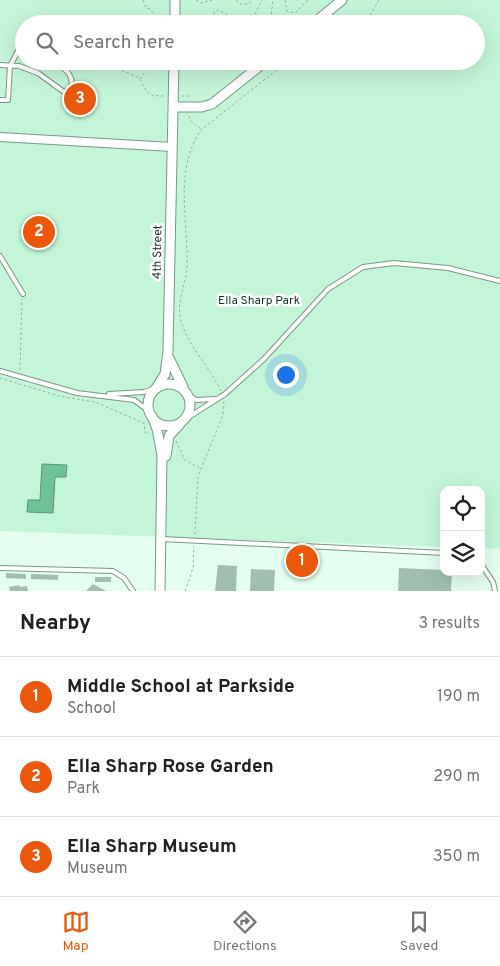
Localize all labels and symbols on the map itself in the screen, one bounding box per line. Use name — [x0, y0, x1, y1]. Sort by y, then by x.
pin: 3 — [64, 80, 96, 118]
pin: 2 — [23, 213, 55, 251]
street label: 4th Street — [150, 225, 166, 279]
park label: Ella Sharp Park — [218, 293, 300, 309]
your location — [273, 362, 299, 388]
pin: 1 — [286, 542, 318, 580]

